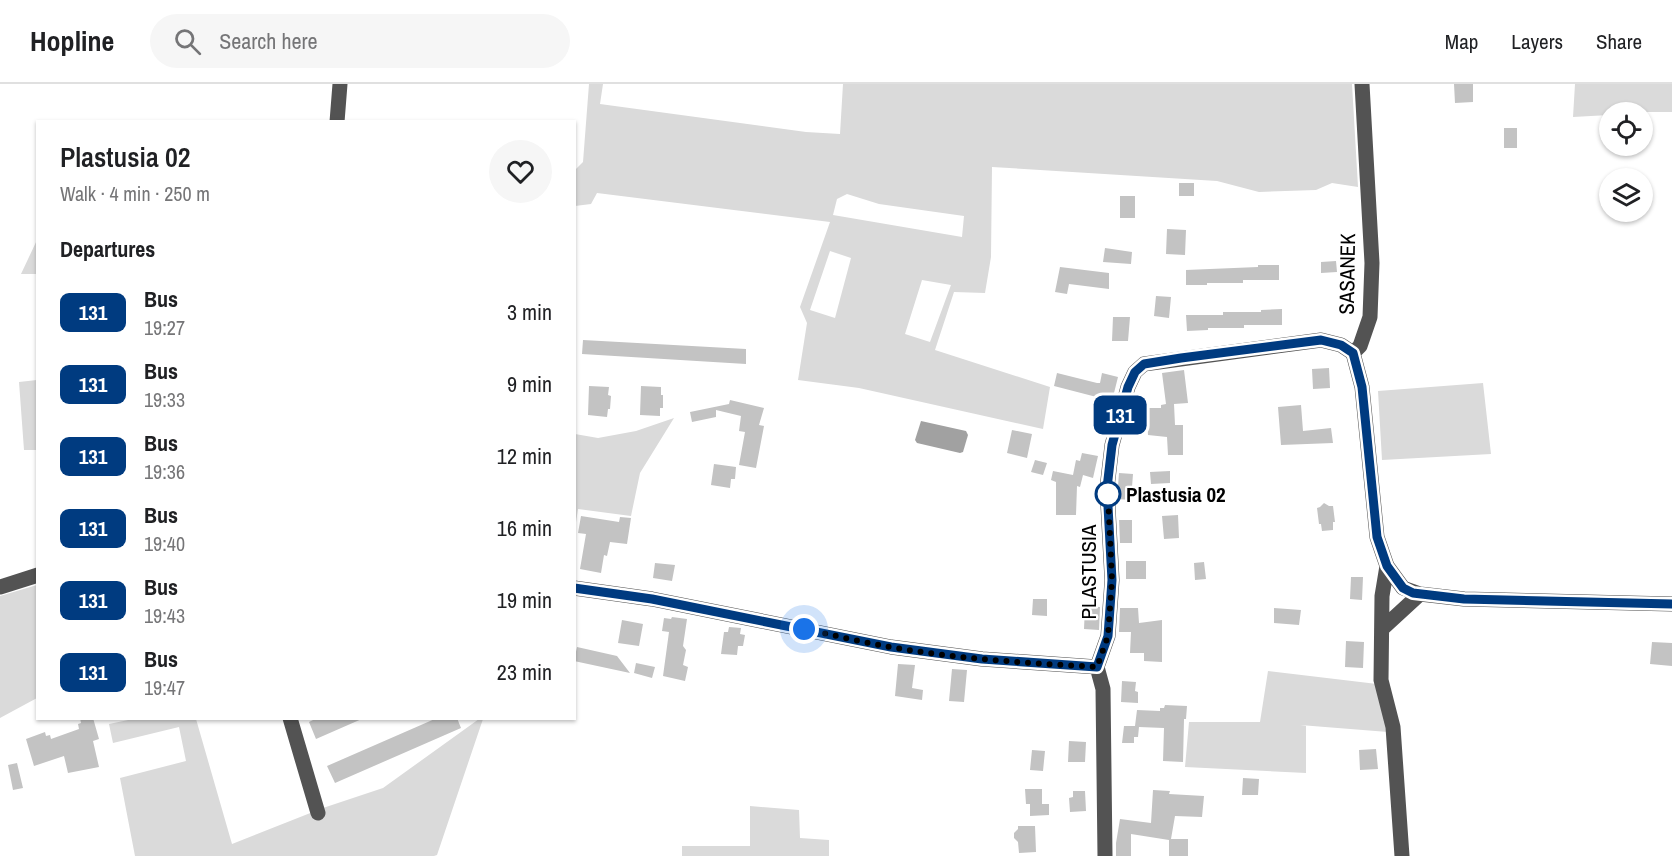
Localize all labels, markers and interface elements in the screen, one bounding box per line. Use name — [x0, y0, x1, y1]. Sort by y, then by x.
search box — [150, 14, 570, 68]
text: Hopline — [30, 22, 114, 60]
icon: search — [171, 25, 204, 58]
text: Search here — [219, 26, 317, 56]
text: Map — [1445, 27, 1478, 56]
text: Layers — [1511, 27, 1563, 56]
text: Share — [1596, 27, 1642, 56]
map controls — [1599, 102, 1653, 222]
button: locate — [1599, 102, 1653, 156]
text: Plastusia 02 — [60, 138, 191, 176]
button: heart — [489, 140, 552, 203]
button: layers — [1599, 168, 1653, 222]
text: Walk · 4 min · 250 m — [60, 180, 210, 207]
street label: SASANEK — [1332, 233, 1362, 315]
text: Departures — [60, 234, 155, 264]
text: Bus — [144, 284, 178, 314]
text: 3 min — [507, 297, 552, 327]
text: 131 — [79, 298, 107, 327]
text: 19:27 — [144, 314, 185, 341]
text: Bus — [144, 356, 178, 386]
text: 9 min — [507, 369, 552, 399]
text: 131 — [79, 370, 107, 399]
text: 19:33 — [144, 386, 185, 413]
line badge: 131 — [1086, 396, 1154, 434]
text: 131 — [1106, 401, 1134, 430]
text: Bus — [144, 428, 178, 458]
text: 12 min — [497, 441, 552, 471]
text: 131 — [79, 442, 107, 471]
text: 19:36 — [144, 458, 185, 485]
place label: Plastusia 02 — [1126, 480, 1226, 509]
marker: Plastusia 02 — [1095, 481, 1121, 507]
text: Bus — [144, 500, 178, 530]
text: 16 min — [497, 513, 552, 543]
text: 131 — [79, 514, 107, 543]
street label: PLASTUSIA — [1074, 524, 1103, 619]
text: 19:40 — [144, 530, 185, 557]
text: Bus — [144, 572, 178, 602]
text: 19 min — [497, 585, 552, 615]
text: 131 — [79, 586, 107, 615]
text: 19:43 — [144, 602, 185, 629]
your location — [789, 614, 819, 644]
text: Bus — [144, 644, 178, 674]
text: 23 min — [497, 657, 552, 687]
text: 131 — [79, 658, 107, 687]
text: 19:47 — [144, 674, 185, 701]

